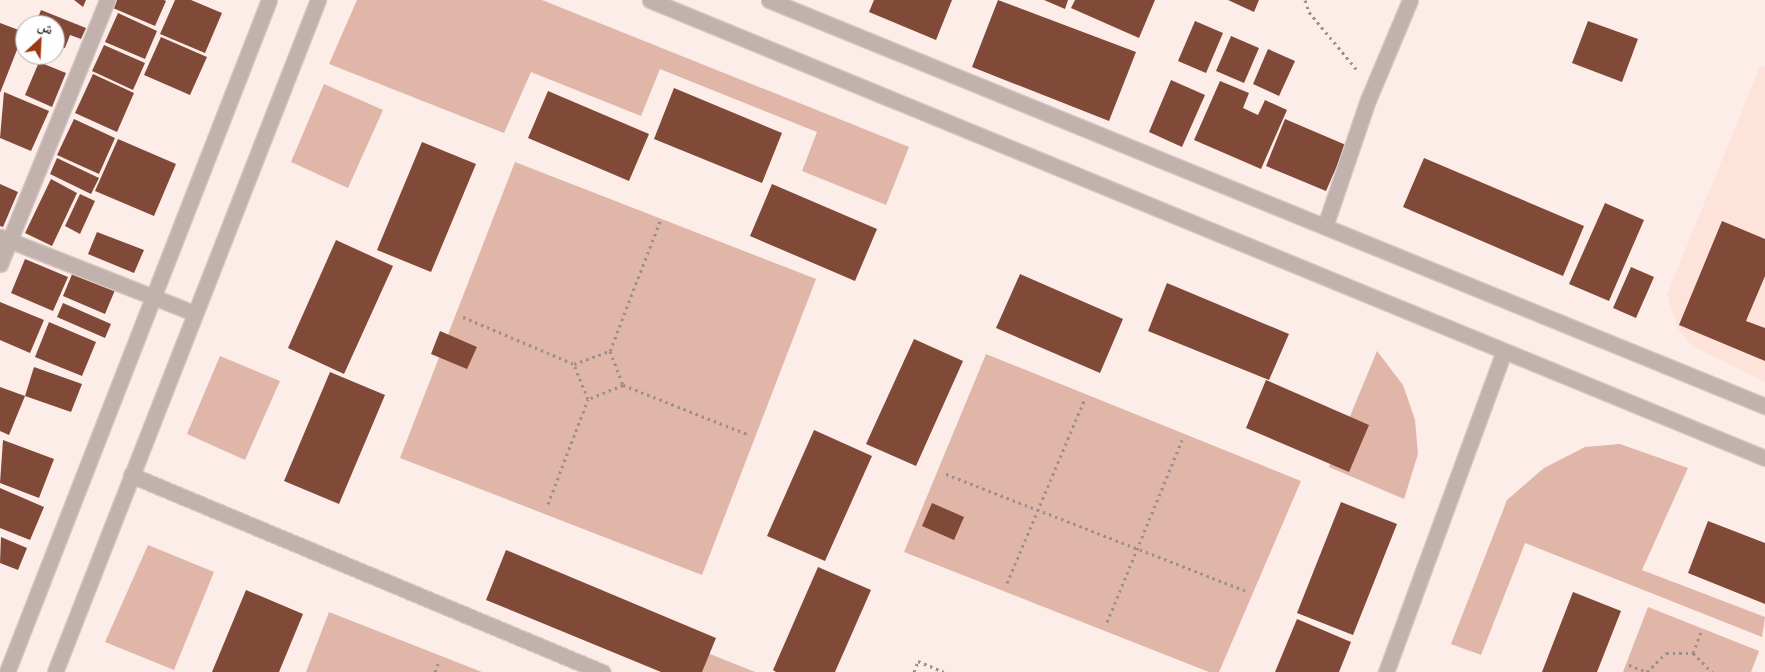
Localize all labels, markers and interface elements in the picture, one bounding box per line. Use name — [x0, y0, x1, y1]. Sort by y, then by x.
north arrow — [15, 15, 65, 65]
text: ش — [35, 15, 57, 39]

